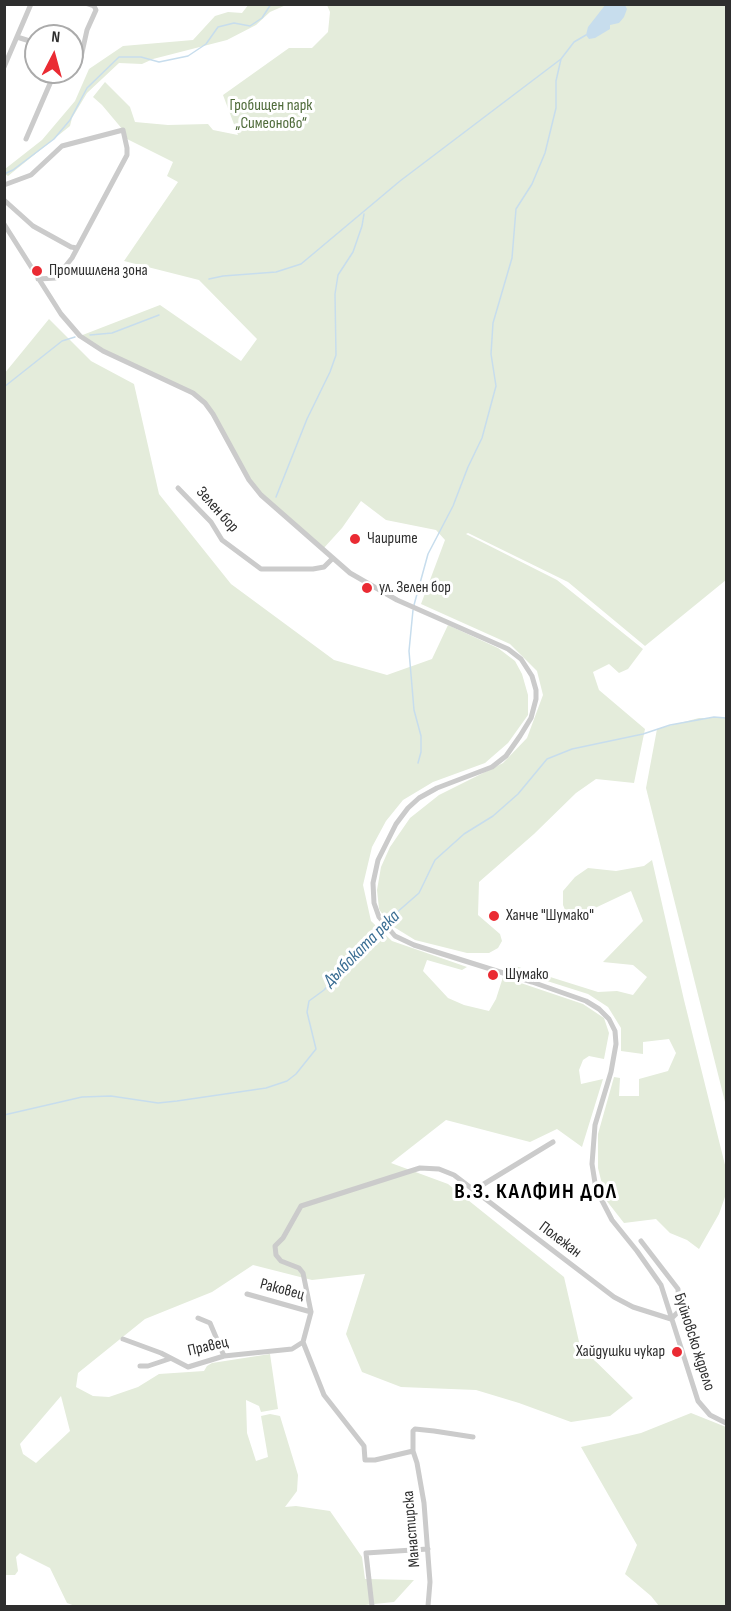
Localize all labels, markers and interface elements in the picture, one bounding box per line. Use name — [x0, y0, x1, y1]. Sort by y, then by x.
north arrow — [24, 24, 84, 84]
text: N — [50, 28, 61, 47]
park label: Гробищен парк „Симеоново“ — [230, 96, 312, 134]
place label: Промишлена зона — [49, 261, 148, 281]
marker: Промишлена зона — [30, 264, 44, 278]
street label: Зелен бор — [192, 483, 242, 537]
place label: Чаирите — [367, 529, 418, 549]
marker: Чаирите — [348, 532, 362, 546]
place label: ул. Зелен бор — [379, 578, 451, 598]
marker: ул. Зелен бор — [360, 581, 374, 595]
water label: Дълбоката река — [319, 906, 405, 992]
place label: Ханче "Шумако" — [506, 906, 594, 926]
marker: Ханче "Шумако" — [487, 909, 501, 923]
place label: Шумако — [505, 965, 549, 985]
marker: Шумако — [486, 968, 500, 982]
district label: В.З. КАЛФИН ДОЛ — [454, 1179, 618, 1205]
street label: Полежан — [535, 1218, 585, 1262]
street label: Раковец — [258, 1275, 306, 1305]
street label: Буйновско ждрело — [669, 1291, 719, 1393]
street label: Правец — [186, 1333, 230, 1361]
place label: Хайдушки чукар — [576, 1342, 665, 1362]
marker: Хайдушки чукар — [670, 1345, 684, 1359]
street label: Манастирска — [399, 1490, 425, 1568]

